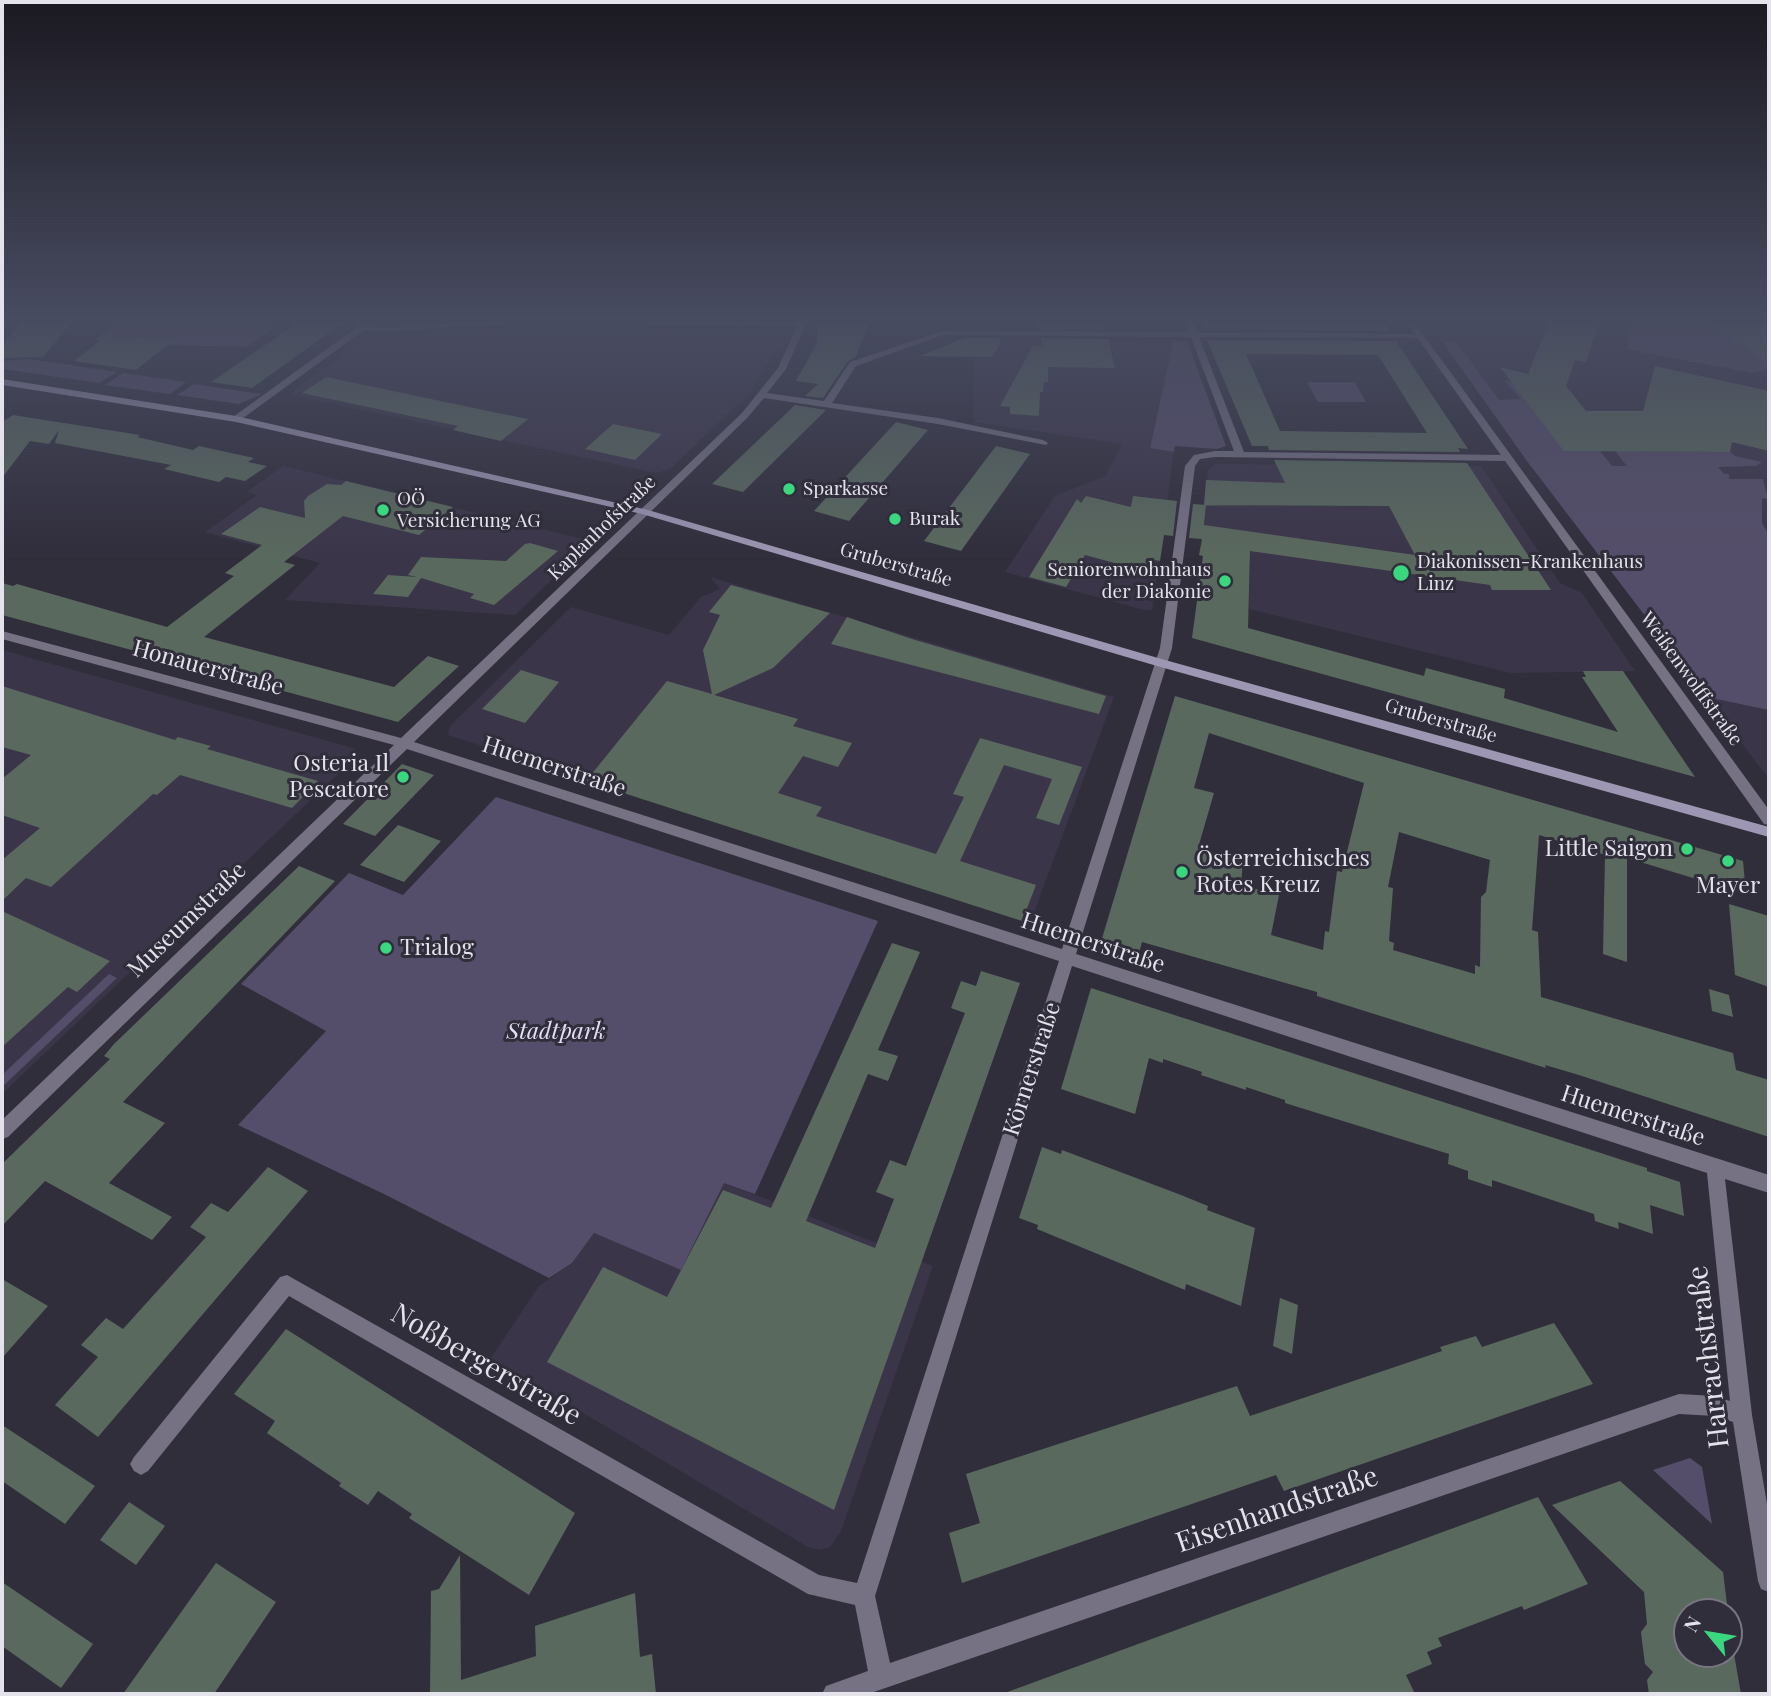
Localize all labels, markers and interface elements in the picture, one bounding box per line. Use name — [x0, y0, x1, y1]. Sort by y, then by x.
street label: Kaplanhofstraße — [543, 471, 661, 585]
place label: Sparkasse — [803, 478, 888, 500]
marker: Sparkasse — [781, 481, 797, 497]
place label: OÖ Versicherung AG — [397, 488, 541, 532]
marker: OÖ Versicherung AG — [375, 502, 391, 518]
place label: Burak — [909, 508, 960, 530]
marker: Burak — [887, 511, 903, 527]
street label: Gruberstraße — [837, 538, 955, 592]
place label: Diakonissen-Krankenhaus Linz — [1417, 551, 1643, 595]
place label: Seniorenwohnhaus der Diakonie — [1048, 559, 1211, 603]
marker: Diakonissen-Krankenhaus Linz — [1391, 563, 1411, 583]
marker: Seniorenwohnhaus der Diakonie — [1217, 573, 1233, 589]
street label: Weißenwolffstraße — [1635, 608, 1747, 750]
street label: Honauerstraße — [129, 635, 287, 701]
street label: Gruberstraße — [1382, 694, 1500, 748]
street label: Huemerstraße — [479, 731, 629, 803]
place label: Osteria Il Pescatore — [289, 750, 389, 804]
marker: Osteria Il Pescatore — [395, 769, 411, 785]
place label: Little Saigon — [1545, 835, 1673, 863]
marker: Little Saigon — [1679, 841, 1695, 857]
place label: Österreichisches Rotes Kreuz — [1196, 845, 1370, 899]
marker: Mayer — [1720, 853, 1736, 869]
street label: Museumstraße — [122, 857, 252, 983]
marker: Österreichisches Rotes Kreuz — [1174, 864, 1190, 880]
place label: Mayer — [1696, 872, 1760, 900]
street label: Huemerstraße — [1018, 907, 1168, 979]
place label: Trialog — [400, 934, 474, 962]
marker: Trialog — [378, 940, 394, 956]
street label: Körnerstraße — [997, 999, 1067, 1139]
park label: Stadtpark — [506, 1018, 606, 1046]
street label: Huemerstraße — [1558, 1080, 1708, 1152]
street label: Harrachstraße — [1681, 1264, 1737, 1450]
street label: Noßbergerstraße — [385, 1297, 587, 1433]
street label: Eisenhandstraße — [1172, 1460, 1382, 1560]
north arrow — [1673, 1598, 1743, 1668]
text: N — [1677, 1611, 1706, 1636]

